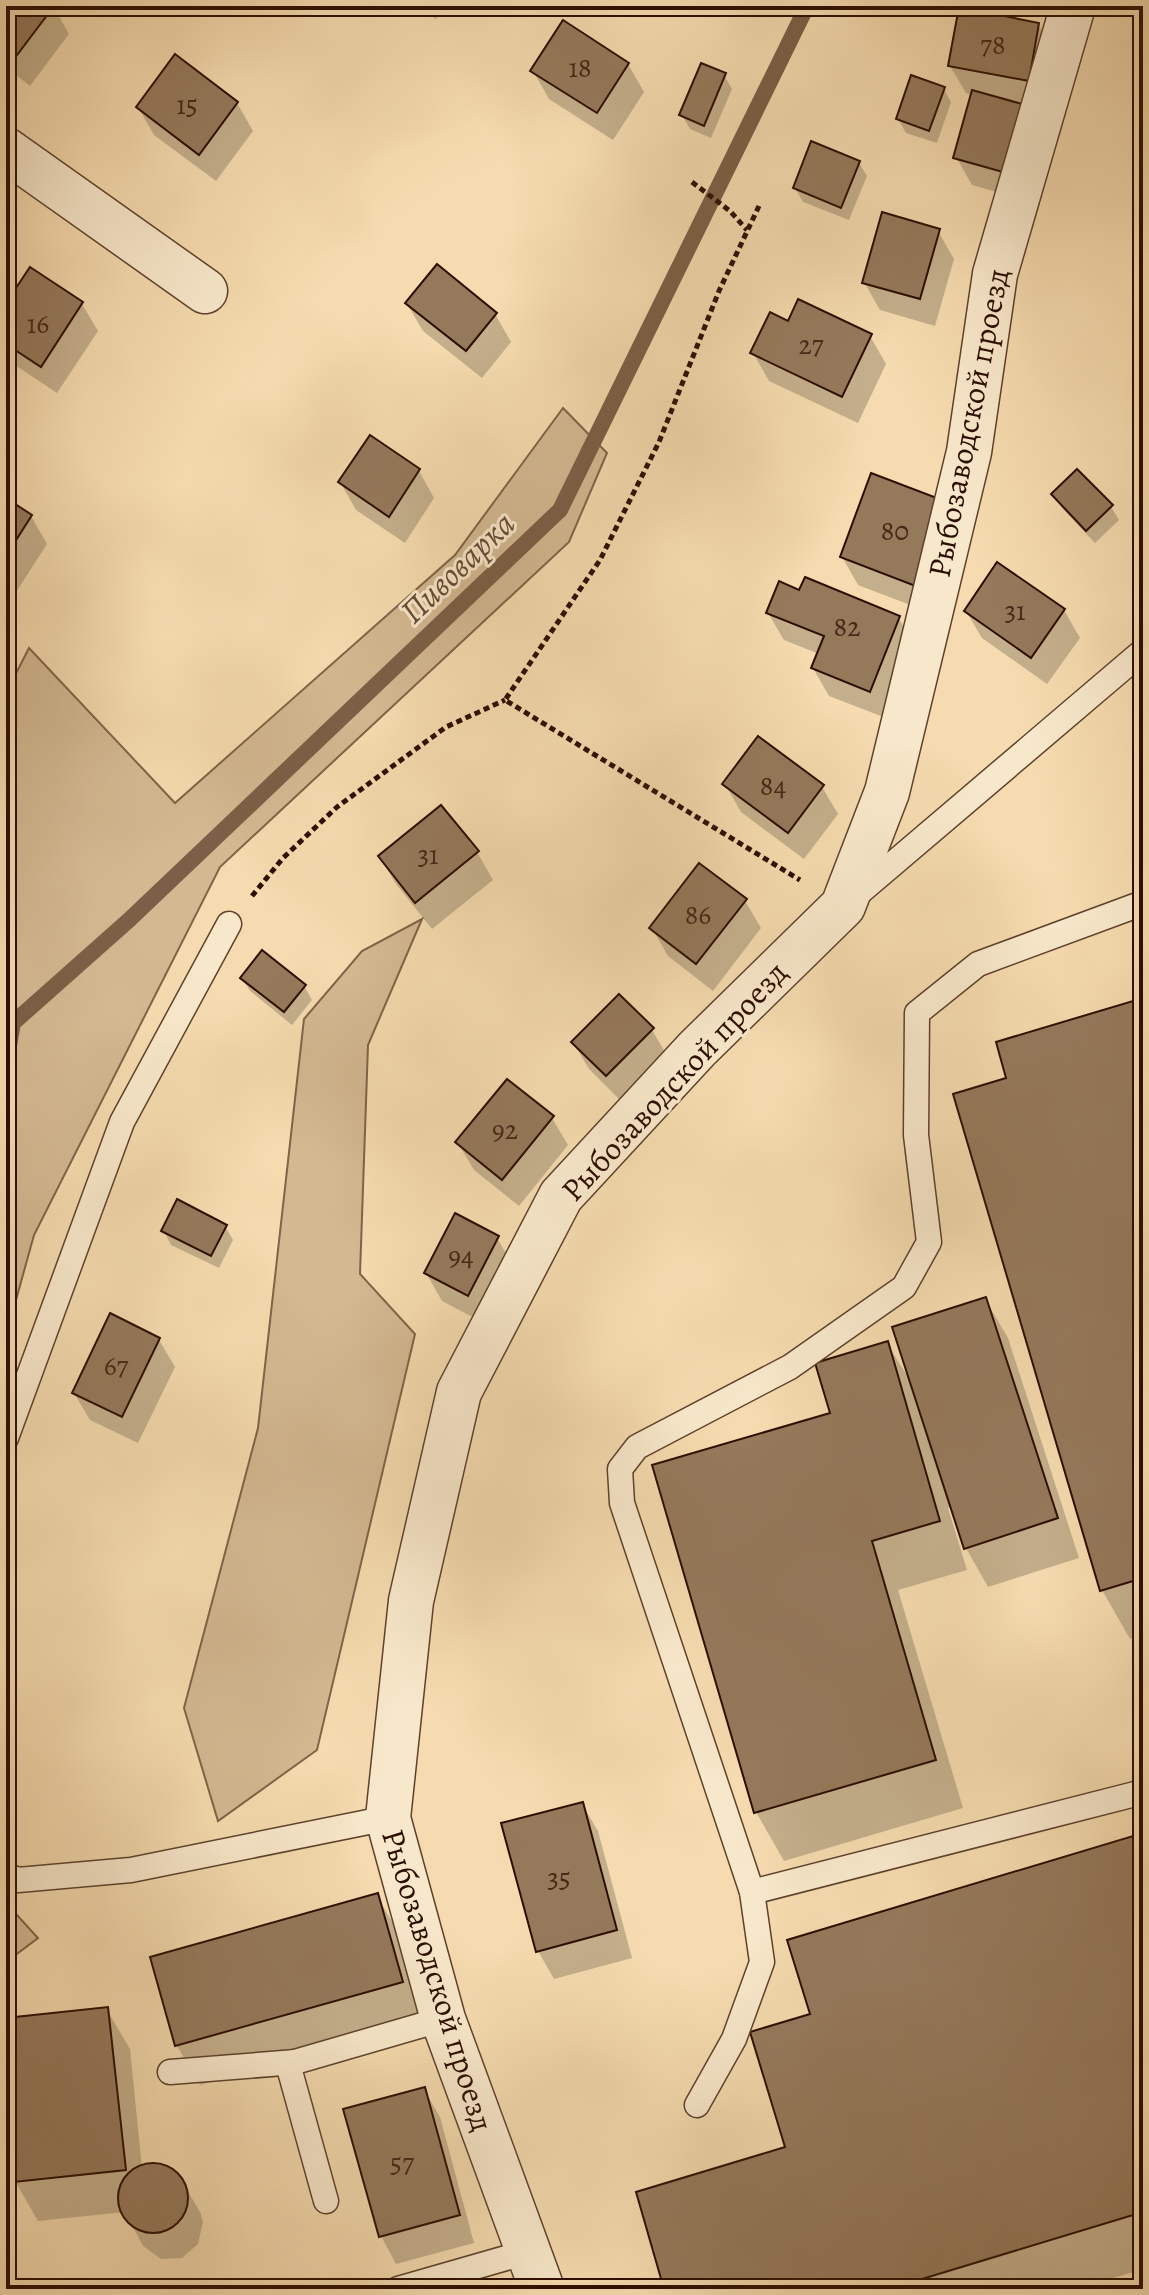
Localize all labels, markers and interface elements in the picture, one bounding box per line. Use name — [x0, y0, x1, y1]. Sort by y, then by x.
house number: 78 — [980, 26, 1006, 64]
house number: 18 — [568, 49, 592, 87]
house number: 15 — [176, 86, 198, 124]
street label: Рыбозаводской проезд — [916, 265, 1020, 581]
house number: 16 — [27, 305, 49, 343]
house number: 27 — [798, 326, 824, 364]
water label: Пивоварка — [390, 501, 525, 634]
house number: 80 — [881, 512, 909, 550]
house number: 31 — [1004, 592, 1026, 630]
house number: 82 — [834, 608, 860, 646]
house number: 84 — [760, 767, 786, 805]
house number: 31 — [417, 836, 439, 874]
house number: 86 — [685, 896, 711, 934]
street label: Рыбозаводской проезд — [551, 951, 797, 1211]
house number: 92 — [492, 1111, 518, 1149]
house number: 94 — [448, 1237, 474, 1275]
house number: 67 — [104, 1347, 129, 1385]
street label: Рыбозаводской проезд — [371, 1824, 505, 2136]
house number: 35 — [547, 1859, 571, 1897]
house number: 57 — [390, 2144, 414, 2182]

